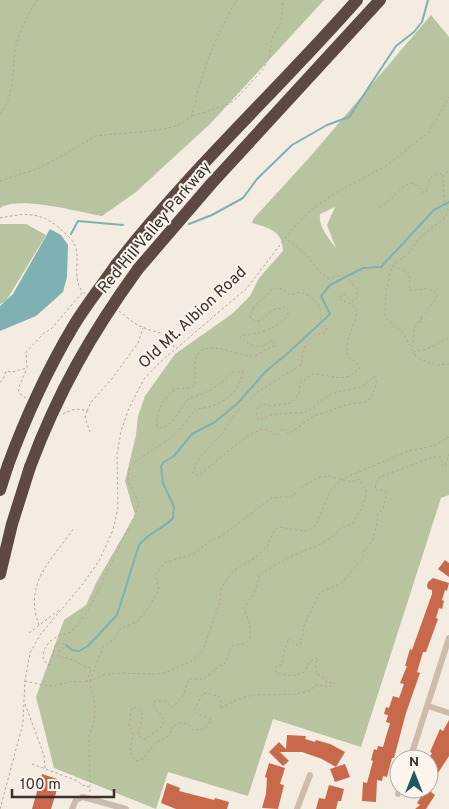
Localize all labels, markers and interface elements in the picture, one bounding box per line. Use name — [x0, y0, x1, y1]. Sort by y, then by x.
street label: Red Hill Valley Parkway — [94, 158, 216, 298]
street label: Old Mt. Albion Road — [135, 263, 251, 373]
north arrow — [389, 749, 439, 799]
text: N — [409, 754, 419, 771]
scale bar — [12, 766, 115, 798]
text: 100 m — [20, 776, 61, 795]

